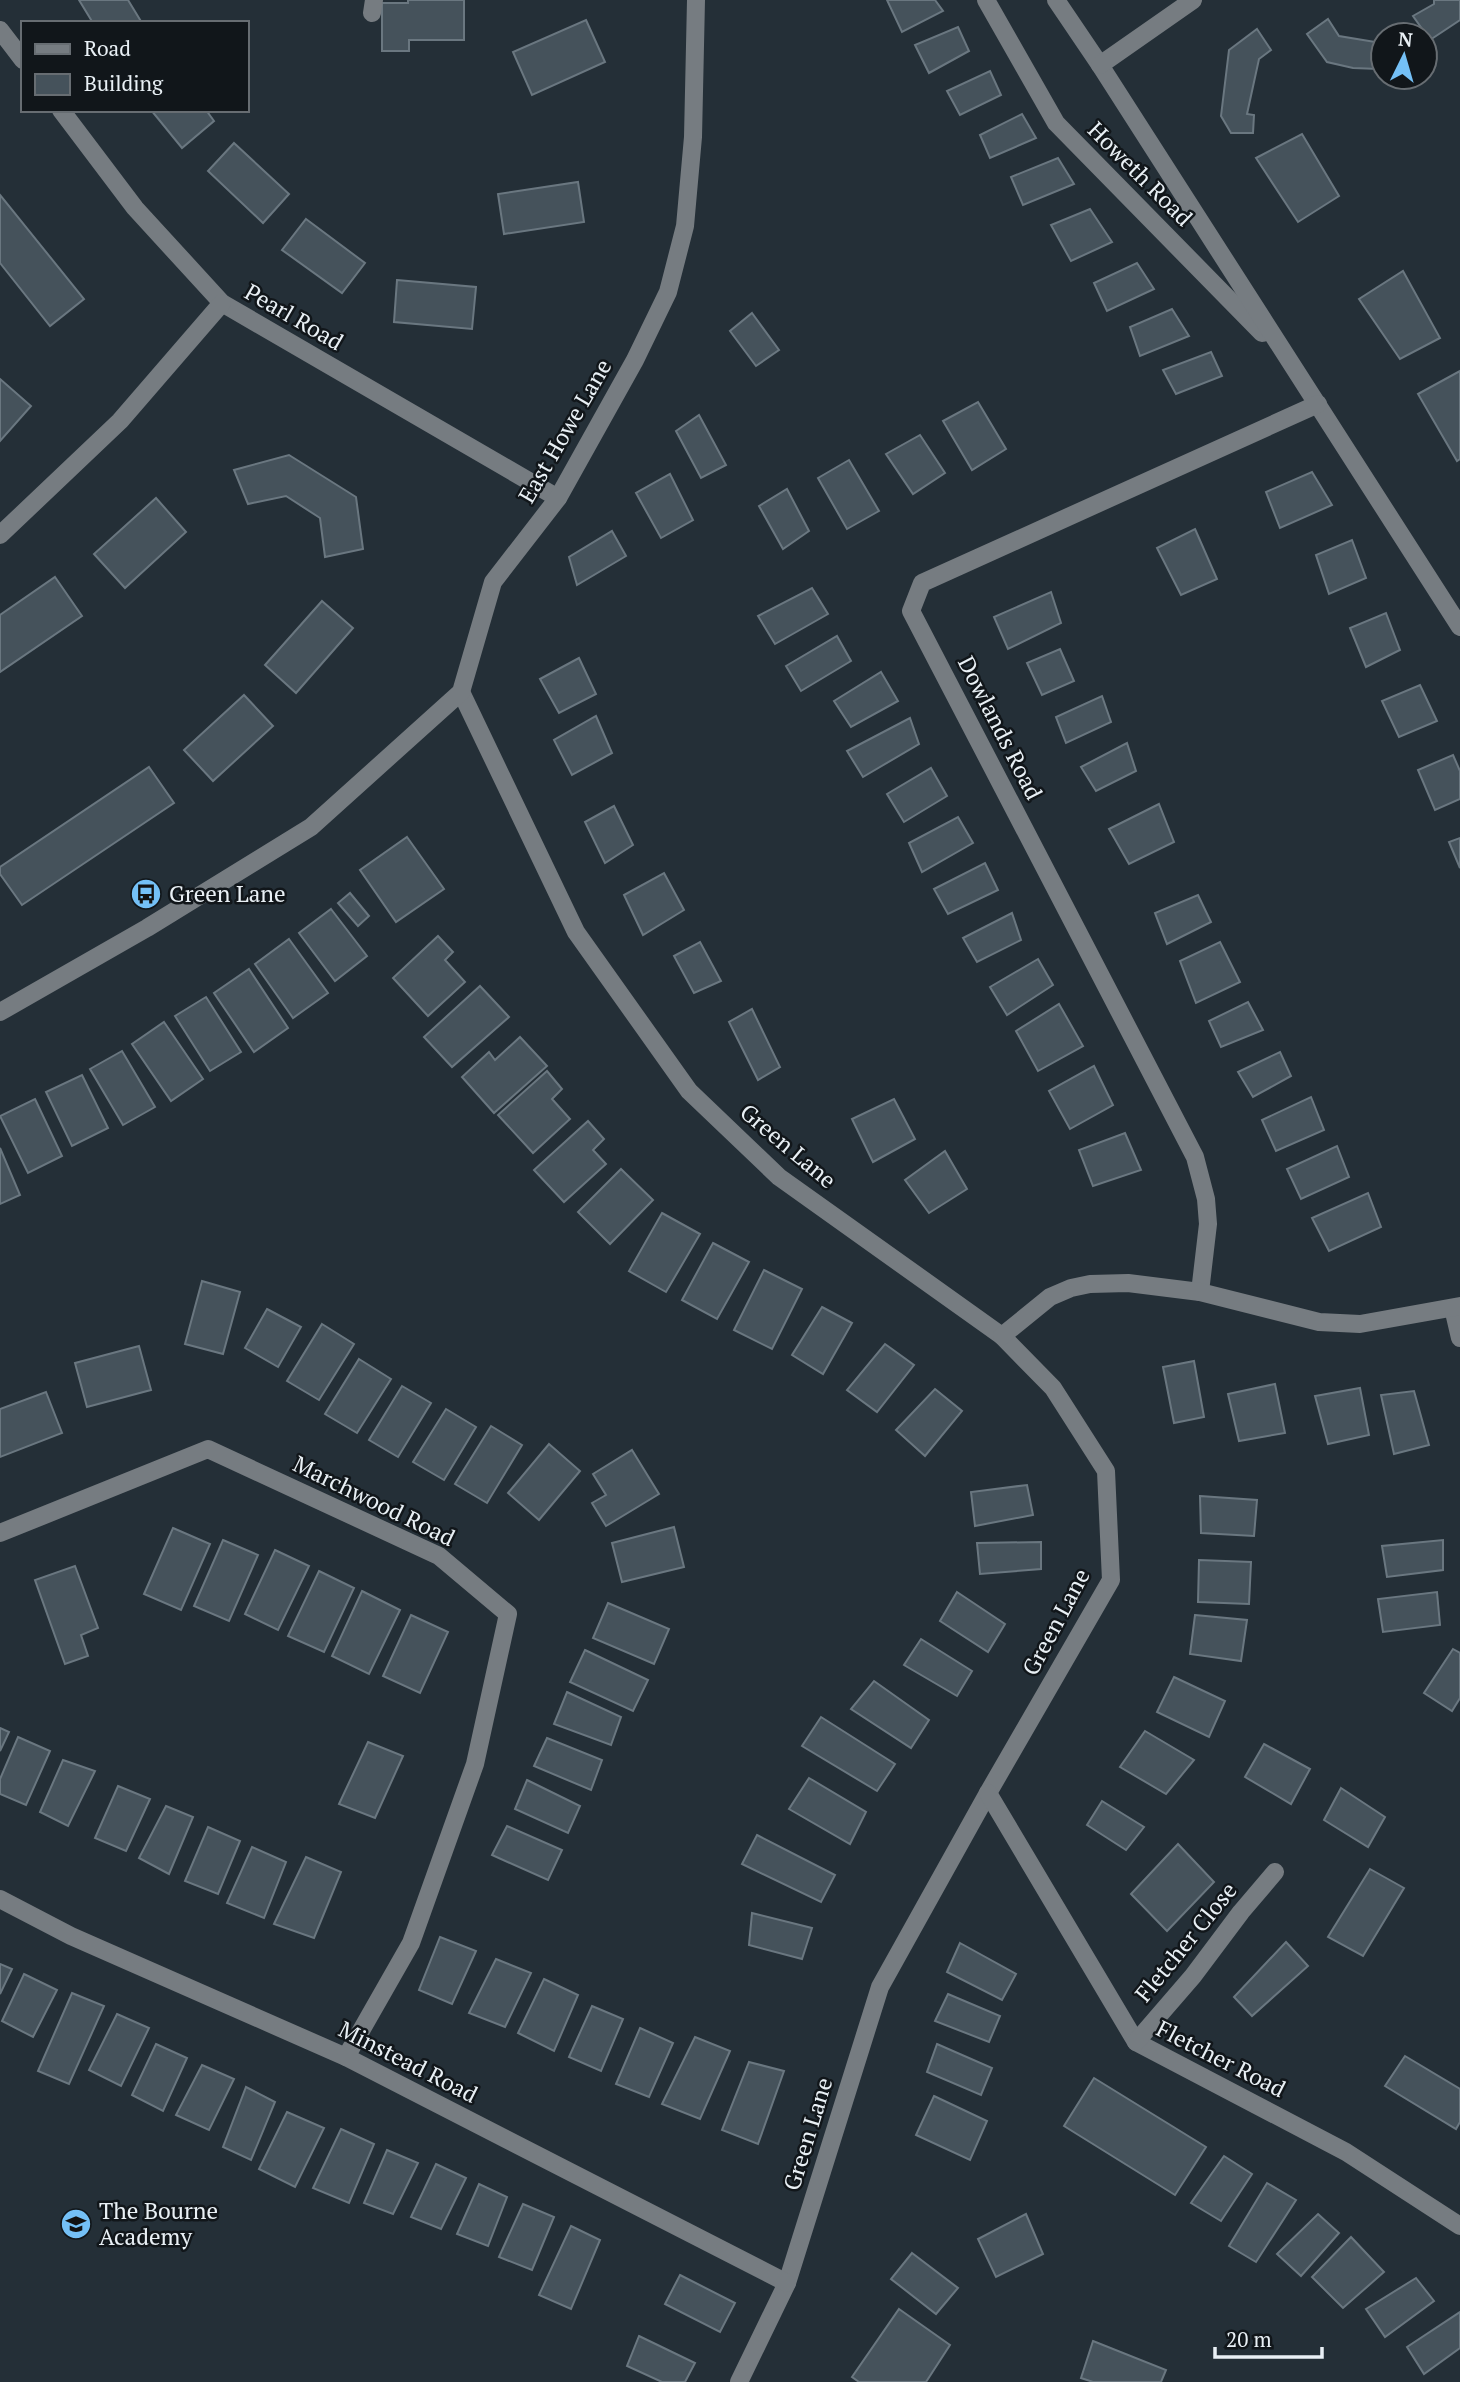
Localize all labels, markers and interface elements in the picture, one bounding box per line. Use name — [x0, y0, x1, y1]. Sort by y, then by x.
legend — [21, 21, 248, 112]
north arrow — [1369, 21, 1439, 91]
text: N — [1397, 25, 1414, 52]
text: Road — [84, 34, 131, 62]
text: Building — [84, 69, 164, 97]
street label: Howeth Road — [1081, 115, 1200, 233]
street label: Pearl Road — [239, 276, 349, 357]
street label: East Howe Lane — [511, 353, 618, 508]
street label: Dowlands Road — [951, 651, 1050, 805]
bus stop icon: Green Lane — [129, 877, 163, 911]
place label: Green Lane — [169, 878, 286, 909]
street label: Green Lane — [734, 1096, 843, 1195]
street label: Marchwood Road — [288, 1448, 460, 1553]
street label: Green Lane — [1015, 1563, 1097, 1680]
street label: Fletcher Close — [1128, 1875, 1244, 2008]
street label: Minstead Road — [334, 2013, 483, 2110]
street label: Fletcher Road — [1151, 2013, 1291, 2104]
street label: Green Lane — [776, 2074, 839, 2194]
place label: The Bourne Academy — [99, 2195, 218, 2252]
school or university icon: The Bourne Academy — [59, 2207, 93, 2241]
scale bar — [1215, 2316, 1322, 2360]
text: 20 m — [1226, 2325, 1272, 2353]

